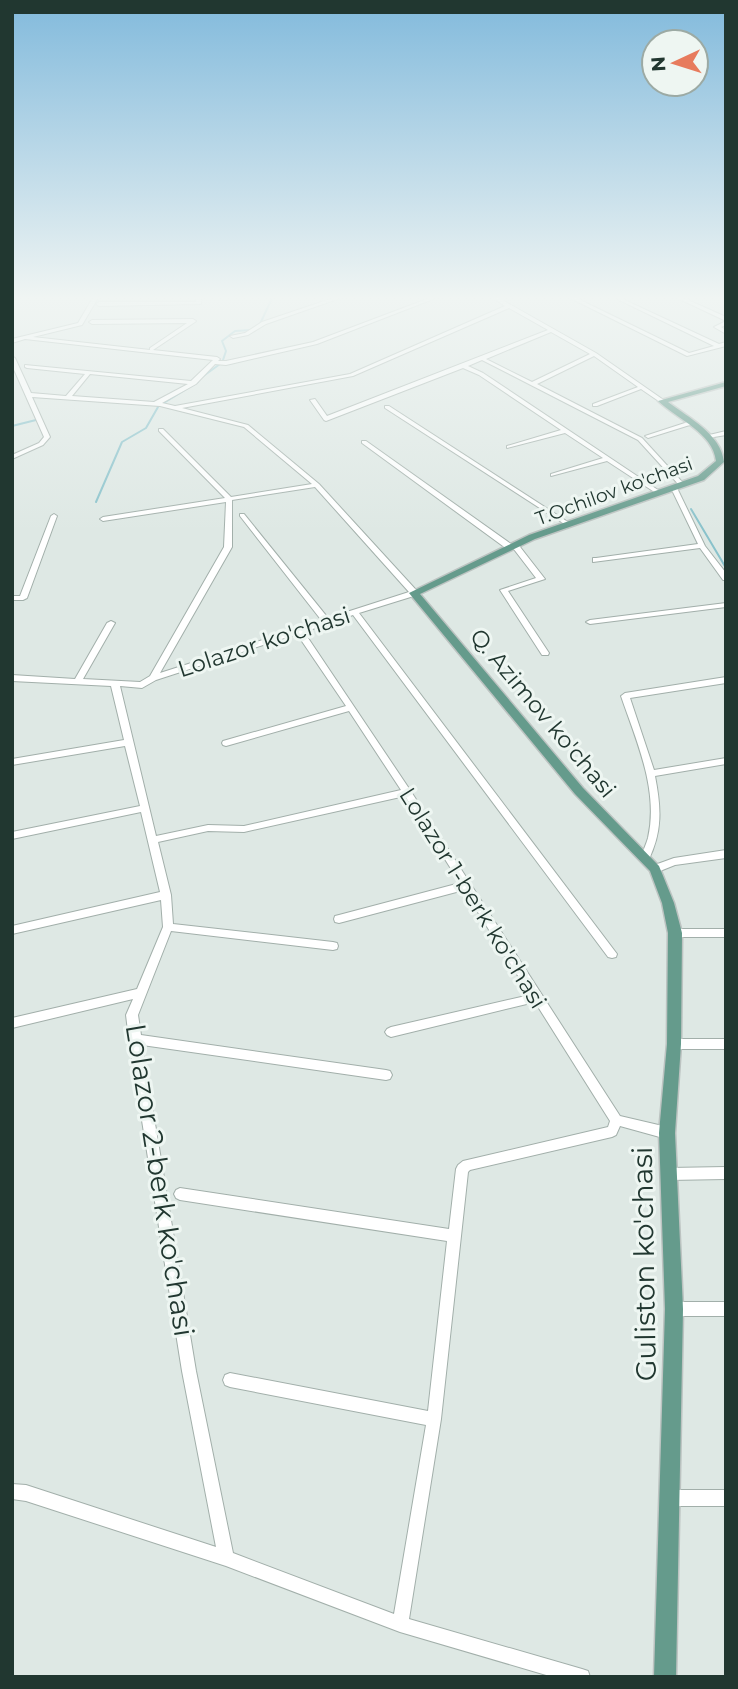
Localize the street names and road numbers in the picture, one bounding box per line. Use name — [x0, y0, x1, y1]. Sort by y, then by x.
street label: T.Ochilov ko'chasi — [532, 452, 696, 530]
street label: Lolazor ko'chasi — [174, 601, 354, 683]
street label: Q. Azimov ko'chasi — [464, 623, 622, 803]
street label: Lolazor 1-berk ko'chasi — [394, 782, 552, 1014]
street label: Lolazor 2-berk ko'chasi — [118, 1021, 202, 1339]
street label: Guliston ko'chasi — [625, 1146, 663, 1382]

